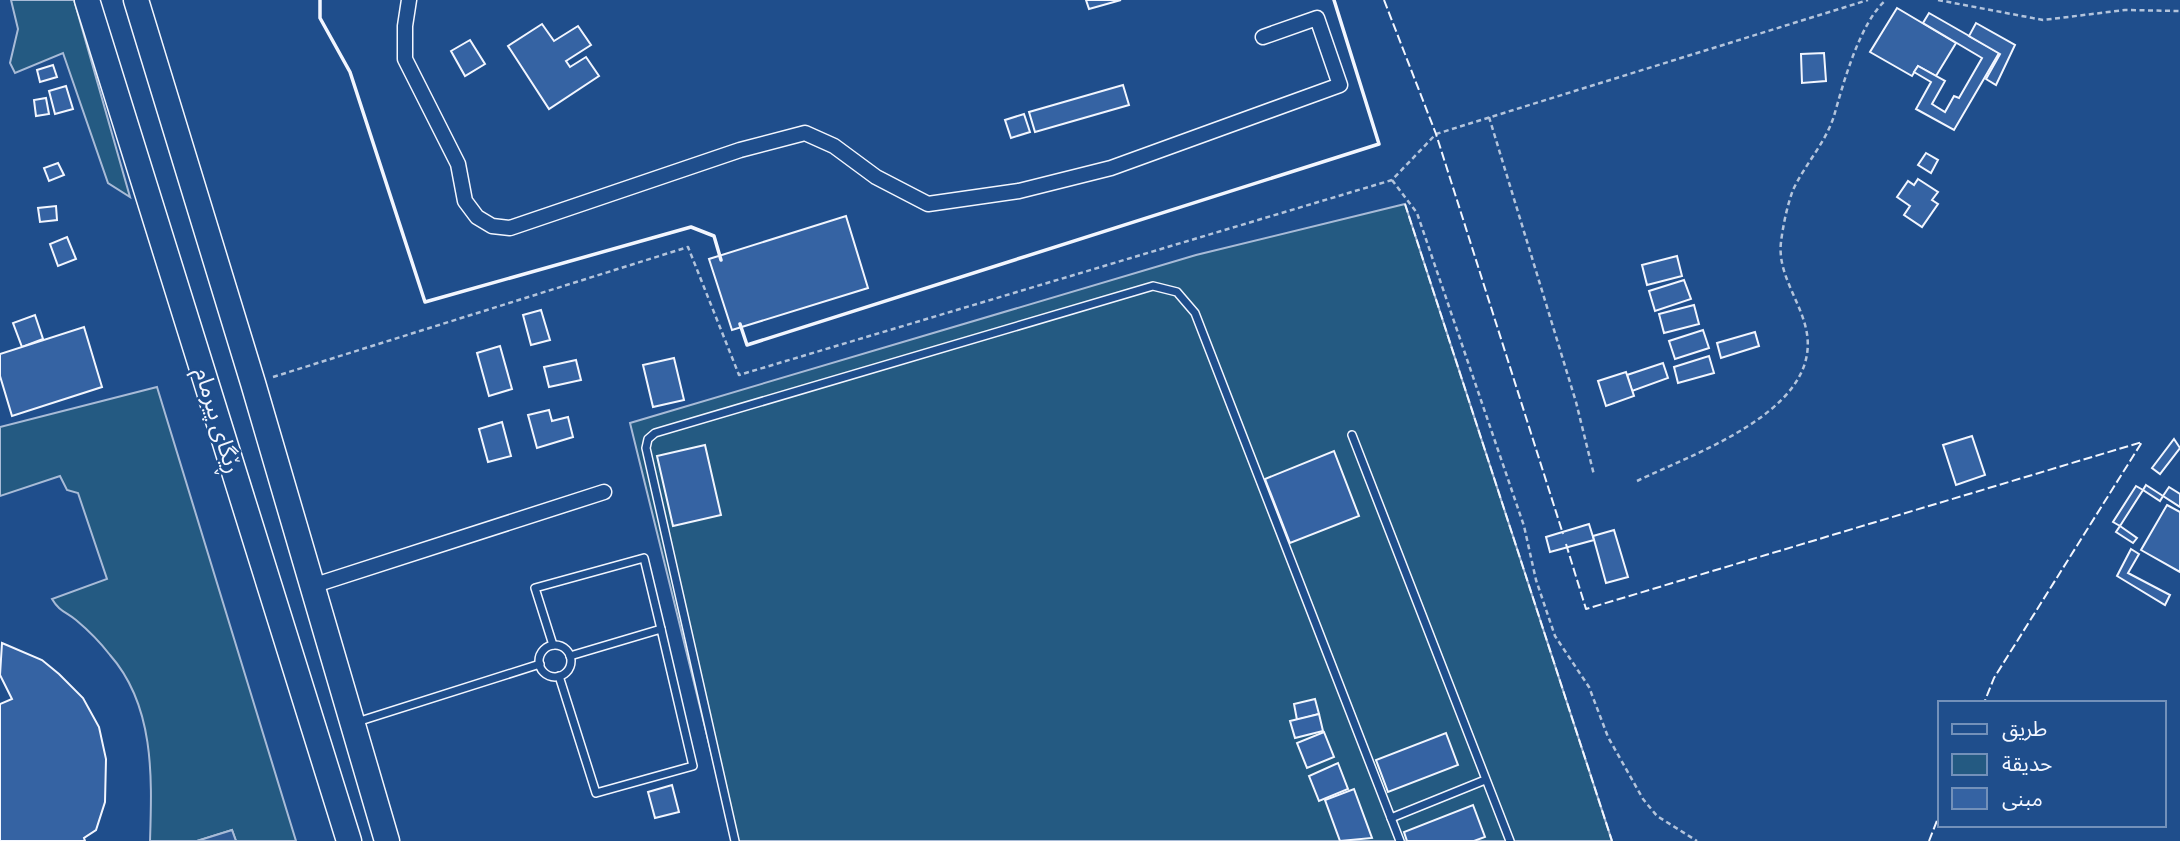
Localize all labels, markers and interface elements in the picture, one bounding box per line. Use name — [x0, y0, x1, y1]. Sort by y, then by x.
street label: ڕێگای پیرمام — [184, 364, 248, 478]
legend — [1938, 701, 2166, 827]
text: طريق — [2002, 715, 2047, 742]
text: حديقة — [2002, 750, 2052, 775]
text: مبنى — [2002, 785, 2043, 811]

